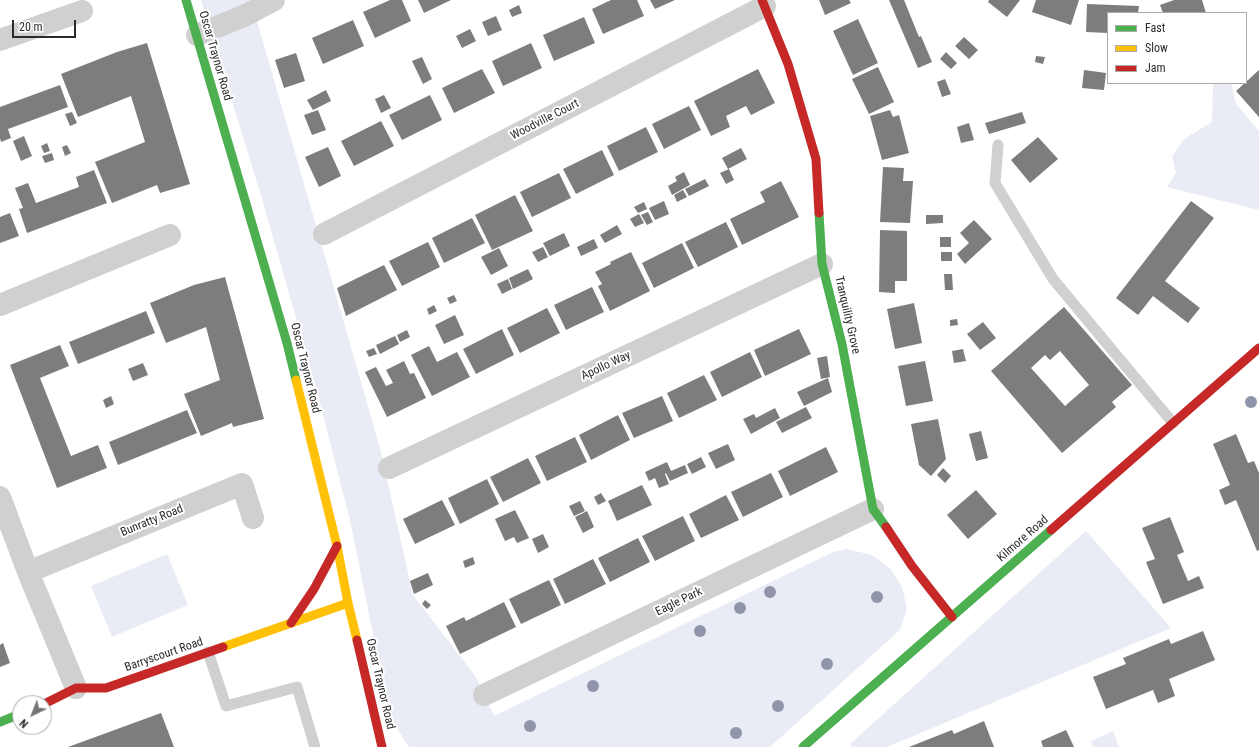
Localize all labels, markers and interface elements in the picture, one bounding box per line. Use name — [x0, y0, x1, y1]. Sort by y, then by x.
street label: Oscar Traynor Road — [195, 10, 235, 102]
scale bar — [14, 12, 78, 38]
legend — [1107, 12, 1247, 84]
text: 20 m — [19, 20, 43, 34]
text: Fast — [1145, 21, 1165, 35]
text: Slow — [1145, 41, 1168, 55]
text: Jam — [1145, 61, 1166, 75]
street label: Woodville Court — [508, 97, 582, 143]
street label: Tranquility Grove — [831, 275, 863, 355]
street label: Oscar Traynor Road — [287, 321, 323, 415]
street label: Apollo Way — [579, 348, 633, 384]
street label: Bunratty Road — [119, 502, 185, 540]
street label: Kilmore Road — [994, 513, 1052, 565]
street label: Eagle Park — [653, 585, 705, 619]
street label: Barryscourt Road — [123, 635, 205, 675]
street label: Oscar Traynor Road — [363, 637, 397, 731]
north arrow — [12, 695, 52, 735]
text: N — [17, 716, 31, 730]

